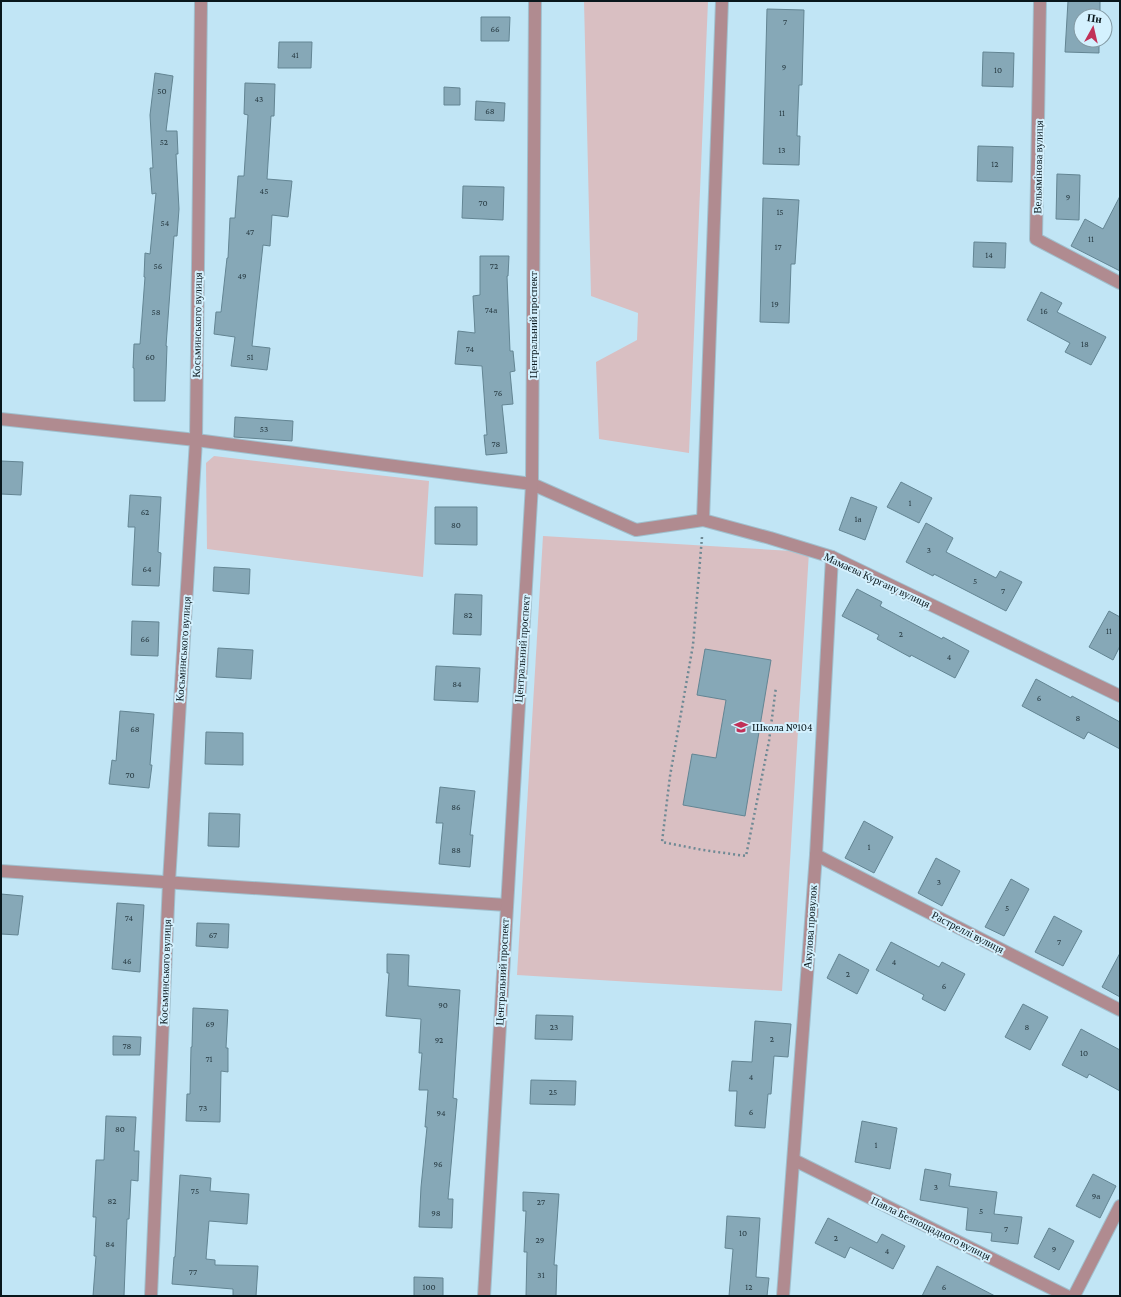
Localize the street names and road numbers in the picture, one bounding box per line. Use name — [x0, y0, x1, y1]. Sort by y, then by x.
street label: Вельямінова вулиця — [1031, 120, 1045, 214]
street label: Центральний проспект — [527, 271, 539, 379]
street label: Косьминського вулиця — [190, 272, 204, 378]
street label: Мамаєва Кургану вулиця — [822, 550, 932, 610]
street label: Центральний проспект — [512, 595, 532, 703]
street label: Косьминського вулиця — [173, 596, 193, 702]
street label: Акулова провулок — [801, 884, 819, 969]
street label: Растреллі вулиця — [930, 909, 1006, 955]
street label: Центральний проспект — [493, 918, 511, 1026]
street label: Косьминського вулиця — [157, 919, 173, 1025]
street label: Павла Безпощадного вулиця — [869, 1194, 993, 1262]

